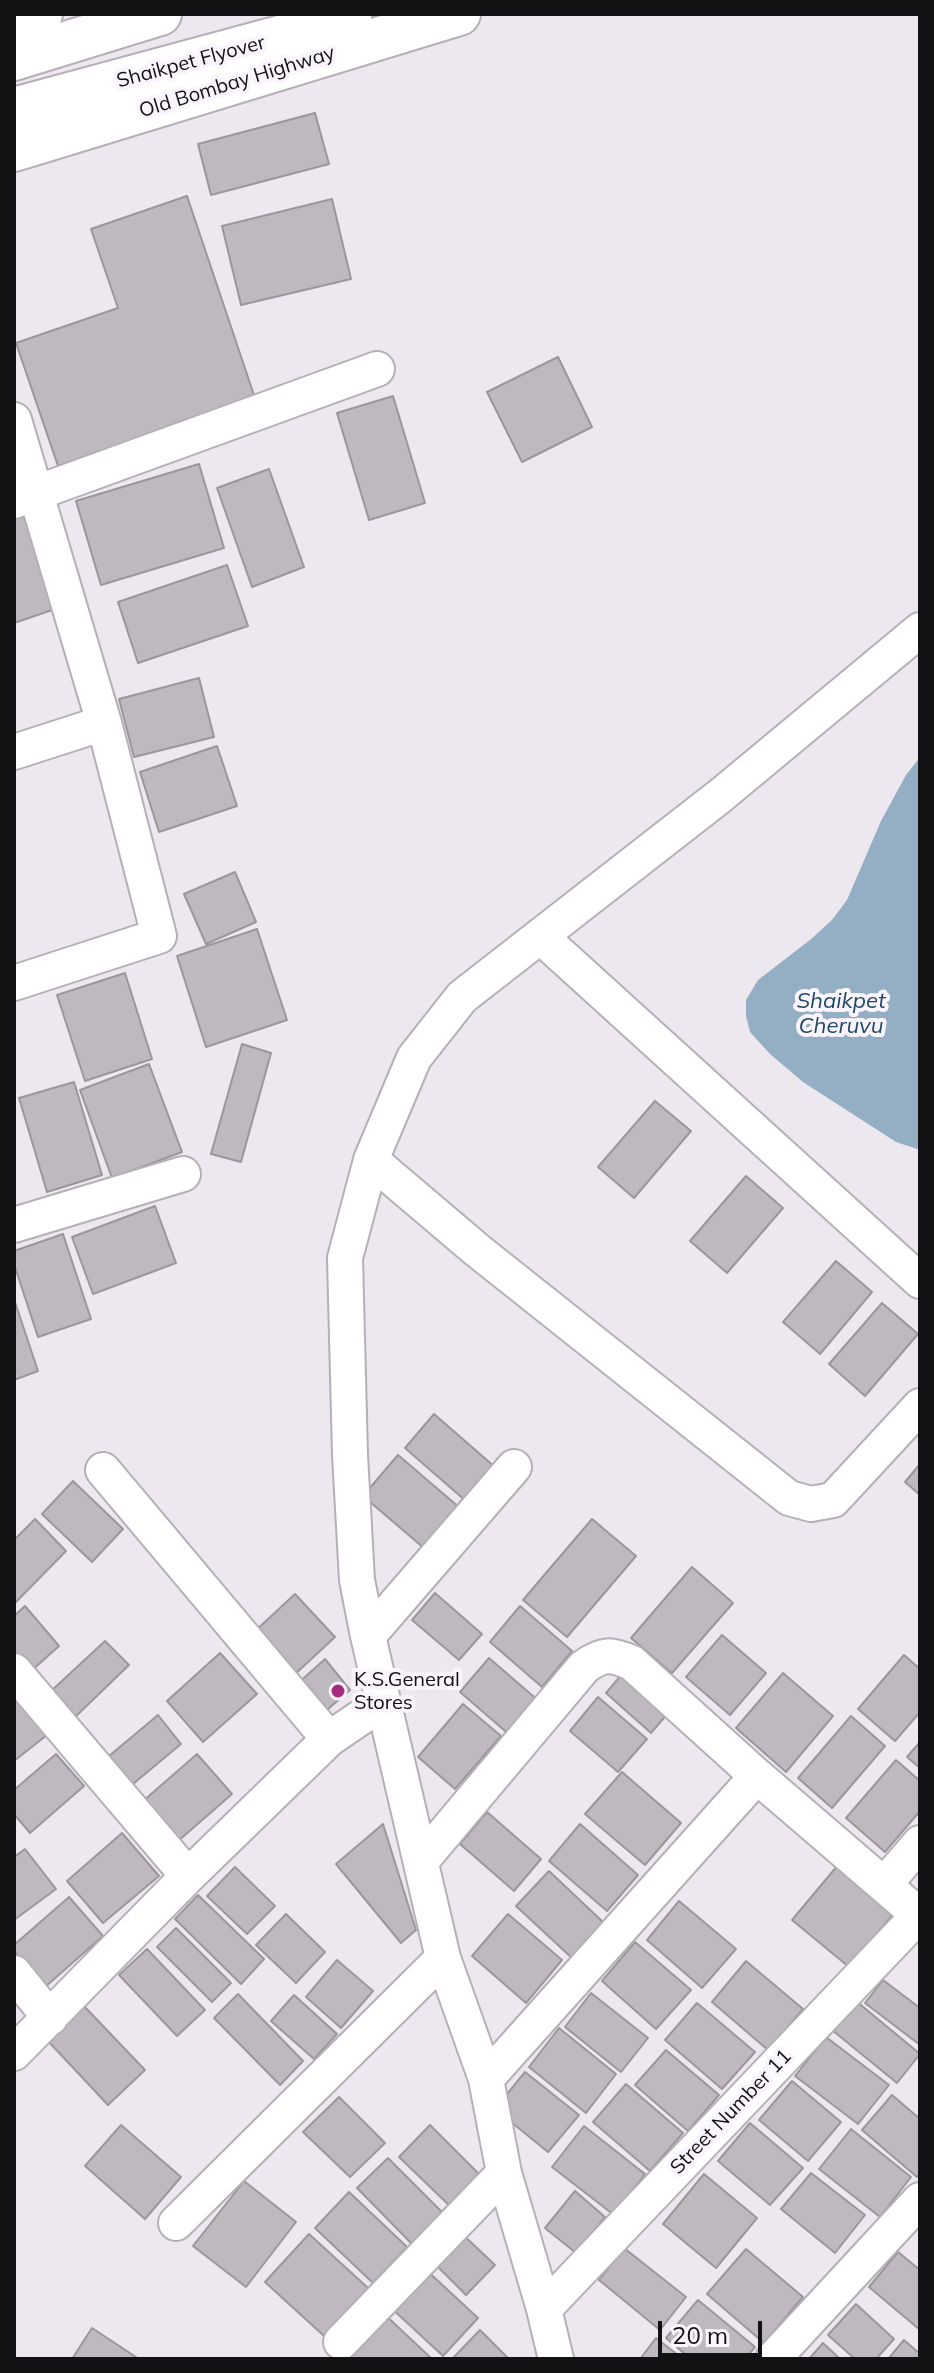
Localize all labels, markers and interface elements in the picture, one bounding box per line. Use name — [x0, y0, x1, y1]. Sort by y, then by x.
street label: Shaikpet Flyover — [114, 31, 268, 93]
street label: Old Bombay Highway — [136, 41, 338, 123]
water label: Shaikpet Cheruvu — [796, 988, 886, 1040]
place label: K.S.General Stores — [354, 1668, 460, 1715]
marker: K.S.General Stores — [329, 1682, 347, 1700]
street label: Street Number 11 — [665, 2045, 797, 2179]
scale bar — [662, 2305, 766, 2355]
text: 20 m — [672, 2320, 728, 2350]

